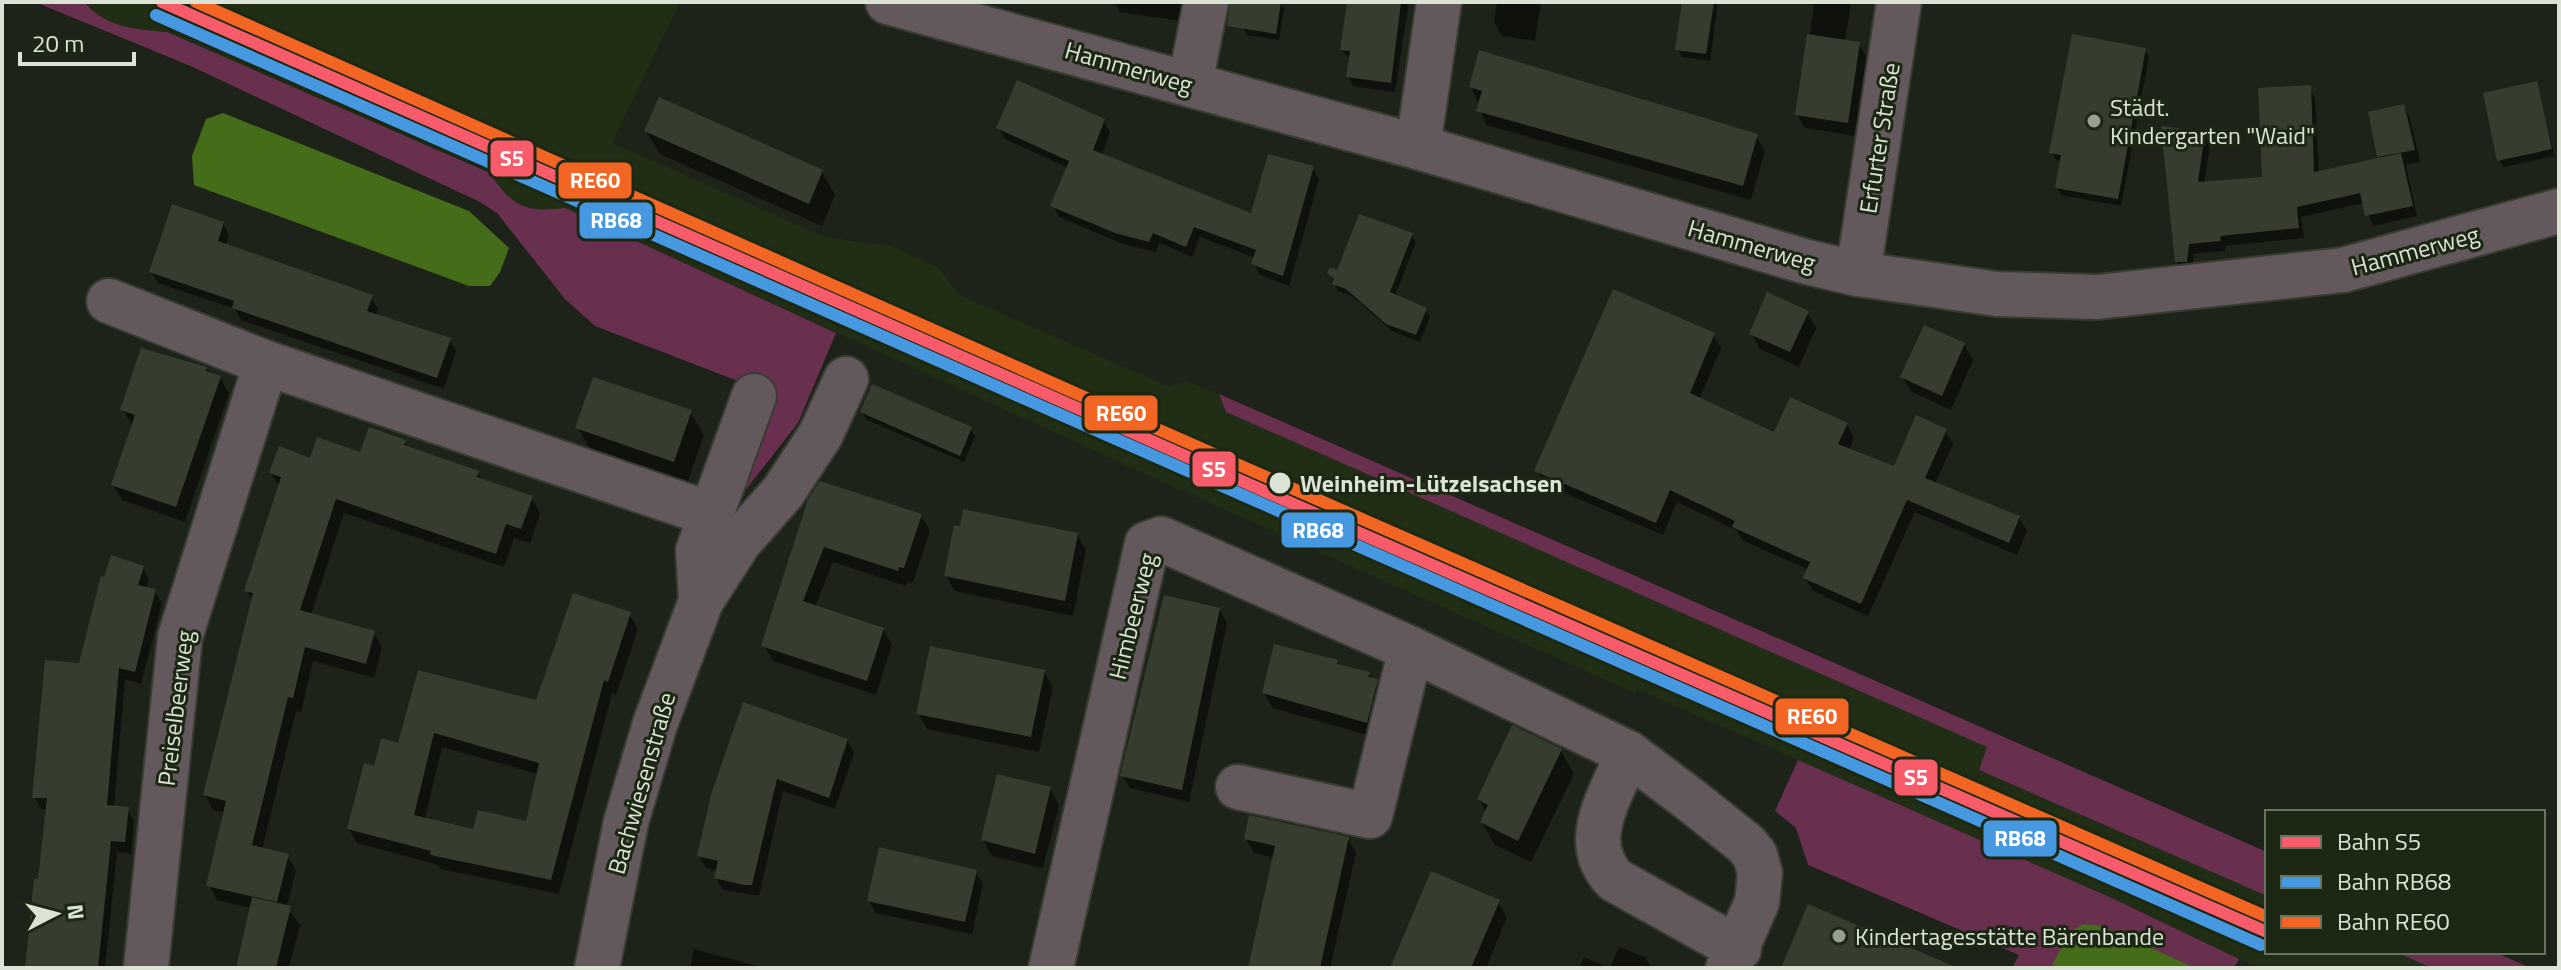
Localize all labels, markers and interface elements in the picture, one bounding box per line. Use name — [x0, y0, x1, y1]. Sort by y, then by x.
scale bar — [20, 16, 134, 66]
text: 20 m — [32, 25, 84, 61]
street label: Hammerweg — [1061, 32, 1197, 102]
street label: Erfurter Straße — [1849, 60, 1909, 216]
place label: Städt. Kindergarten "Waid" — [2110, 89, 2315, 153]
marker: Städt. Kindergarten "Waid" — [2085, 112, 2103, 130]
line badge: S5 — [489, 139, 535, 178]
text: S5 — [500, 141, 524, 175]
line badge: RE60 — [557, 161, 633, 200]
text: RE60 — [570, 163, 620, 197]
line badge: RB68 — [578, 201, 654, 240]
text: RB68 — [590, 203, 642, 237]
street label: Hammerweg — [1684, 210, 1820, 280]
street label: Hammerweg — [2347, 216, 2483, 284]
line badge: RE60 — [1083, 394, 1159, 432]
text: RE60 — [1096, 396, 1146, 430]
line badge: S5 — [1191, 450, 1237, 488]
text: S5 — [1202, 452, 1226, 486]
place label: Weinheim-Lützelsachsen — [1300, 465, 1563, 501]
marker: Weinheim-Lützelsachsen — [1267, 470, 1293, 496]
line badge: RB68 — [1280, 511, 1356, 549]
text: RB68 — [1292, 513, 1344, 547]
street label: Himbeerweg — [1099, 549, 1165, 683]
street label: Preiselbeerweg — [148, 628, 202, 788]
street label: Bachwiesenstraße — [598, 688, 684, 878]
line badge: RE60 — [1774, 697, 1850, 736]
text: RE60 — [1787, 699, 1837, 733]
line badge: S5 — [1893, 758, 1939, 797]
text: S5 — [1904, 760, 1928, 794]
legend — [2265, 810, 2545, 954]
line badge: RB68 — [1982, 819, 2058, 858]
text: RB68 — [1994, 821, 2046, 855]
text: Bahn S5 — [2337, 823, 2421, 859]
text: Bahn RB68 — [2337, 863, 2451, 899]
north arrow — [16, 874, 96, 954]
text: N — [58, 903, 94, 921]
text: Bahn RE60 — [2337, 903, 2450, 939]
place label: Kindertagesstätte Bärenbande — [1855, 918, 2164, 954]
marker: Kindertagesstätte Bärenbande — [1830, 927, 1848, 945]

